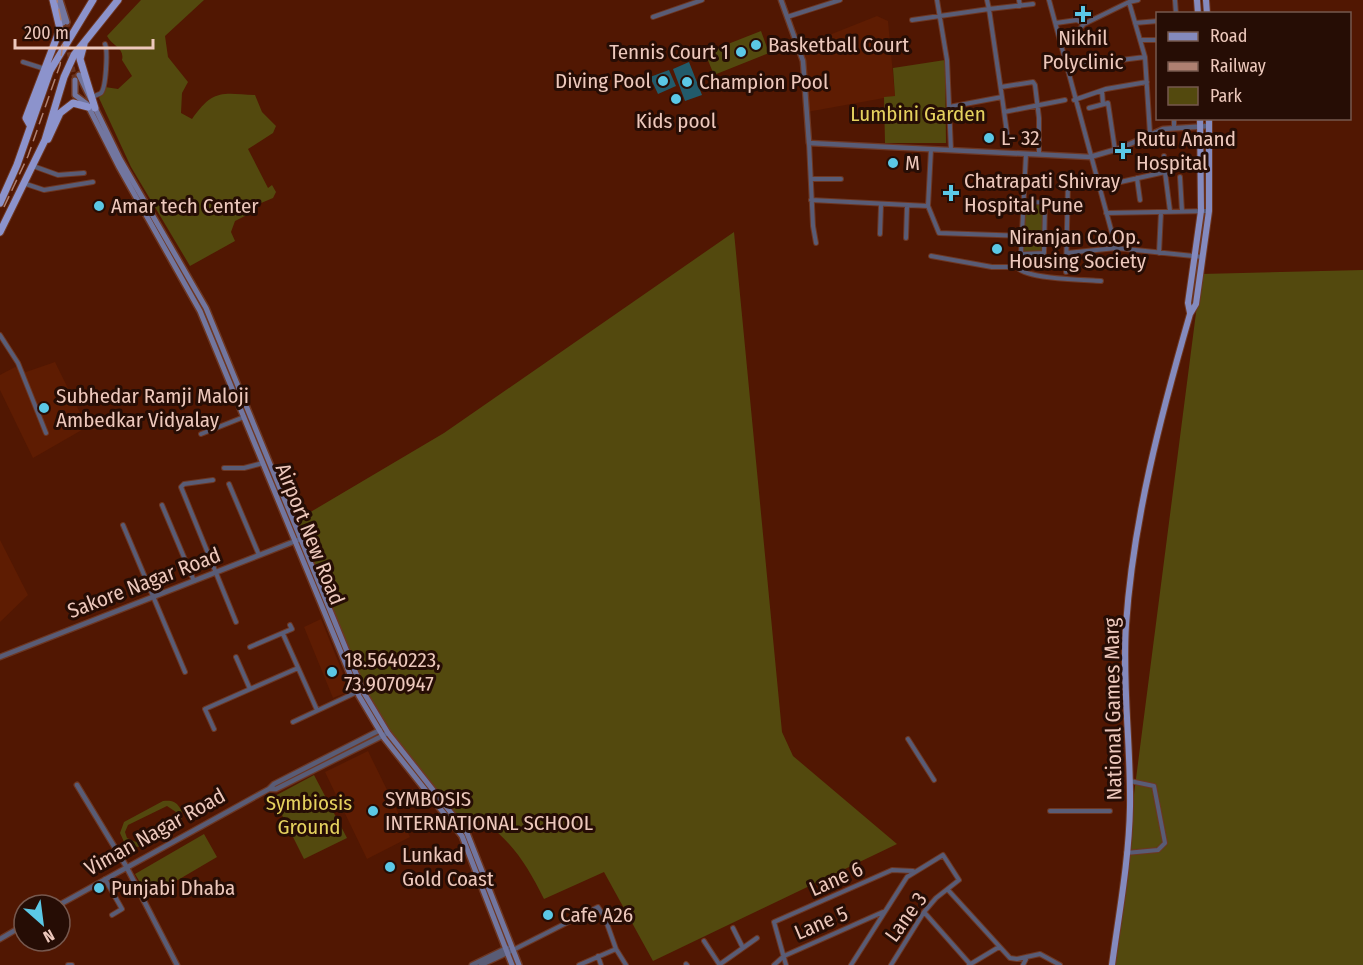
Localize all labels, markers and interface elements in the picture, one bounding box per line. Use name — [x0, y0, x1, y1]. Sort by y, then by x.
marker: Nikhil Polyclinic — [1074, 5, 1092, 23]
scale bar — [15, 12, 153, 50]
legend — [1156, 12, 1351, 120]
text: 200 m — [24, 22, 69, 44]
place label: Nikhil Polyclinic — [1042, 25, 1124, 75]
text: Road — [1210, 25, 1247, 47]
place label: Basketball Court — [768, 32, 909, 58]
marker: Basketball Court — [749, 38, 763, 52]
place label: Tennis Court 1 — [609, 39, 729, 65]
marker: Tennis Court 1 — [734, 45, 748, 59]
text: Railway — [1210, 55, 1266, 77]
place label: Diving Pool — [555, 68, 651, 94]
place label: Champion Pool — [699, 69, 829, 95]
marker: Diving Pool — [656, 74, 670, 88]
marker: Champion Pool — [680, 75, 694, 89]
text: Park — [1210, 85, 1243, 107]
marker: Kids pool — [669, 92, 683, 106]
park label: Lumbini Garden — [850, 101, 986, 127]
place label: Kids pool — [636, 108, 717, 134]
place label: L- 32 — [1001, 125, 1039, 151]
place label: Rutu Anand Hospital — [1136, 126, 1236, 176]
marker: L- 32 — [982, 131, 996, 145]
marker: Rutu Anand Hospital — [1114, 142, 1132, 160]
place label: M — [905, 150, 920, 176]
marker: M — [886, 156, 900, 170]
place label: Chatrapati Shivray Hospital Pune — [964, 168, 1121, 218]
marker: Chatrapati Shivray Hospital Pune — [942, 184, 960, 202]
place label: Amar tech Center — [111, 193, 259, 219]
marker: Amar tech Center — [92, 199, 106, 213]
place label: Niranjan Co.Op. Housing Society — [1009, 224, 1147, 274]
marker: Niranjan Co.Op. Housing Society — [990, 242, 1004, 256]
place label: Subhedar Ramji Maloji Ambedkar Vidyalay — [56, 383, 249, 433]
marker: Subhedar Ramji Maloji Ambedkar Vidyalay — [37, 401, 51, 415]
street label: Airport New Road — [270, 459, 350, 609]
street label: Sakore Nagar Road — [64, 542, 224, 624]
street label: National Games Marg — [1098, 617, 1128, 801]
place label: 18.5640223, 73.9070947 — [344, 647, 441, 697]
marker: 18.5640223, 73.9070947 — [325, 665, 339, 679]
street label: Viman Nagar Road — [80, 783, 230, 881]
place label: SYMBOSIS INTERNATIONAL SCHOOL — [385, 786, 594, 836]
park label: Symbiosis Ground — [266, 790, 352, 840]
marker: SYMBOSIS INTERNATIONAL SCHOOL — [366, 804, 380, 818]
place label: Lunkad Gold Coast — [402, 842, 494, 892]
street label: Lane 6 — [805, 856, 867, 902]
marker: Lunkad Gold Coast — [383, 860, 397, 874]
place label: Punjabi Dhaba — [111, 875, 235, 901]
marker: Punjabi Dhaba — [92, 881, 106, 895]
street label: Lane 3 — [879, 887, 933, 947]
north arrow — [12, 893, 72, 953]
street label: Lane 5 — [790, 900, 852, 946]
place label: Cafe A26 — [560, 902, 633, 928]
marker: Cafe A26 — [541, 908, 555, 922]
text: N — [40, 925, 58, 946]

